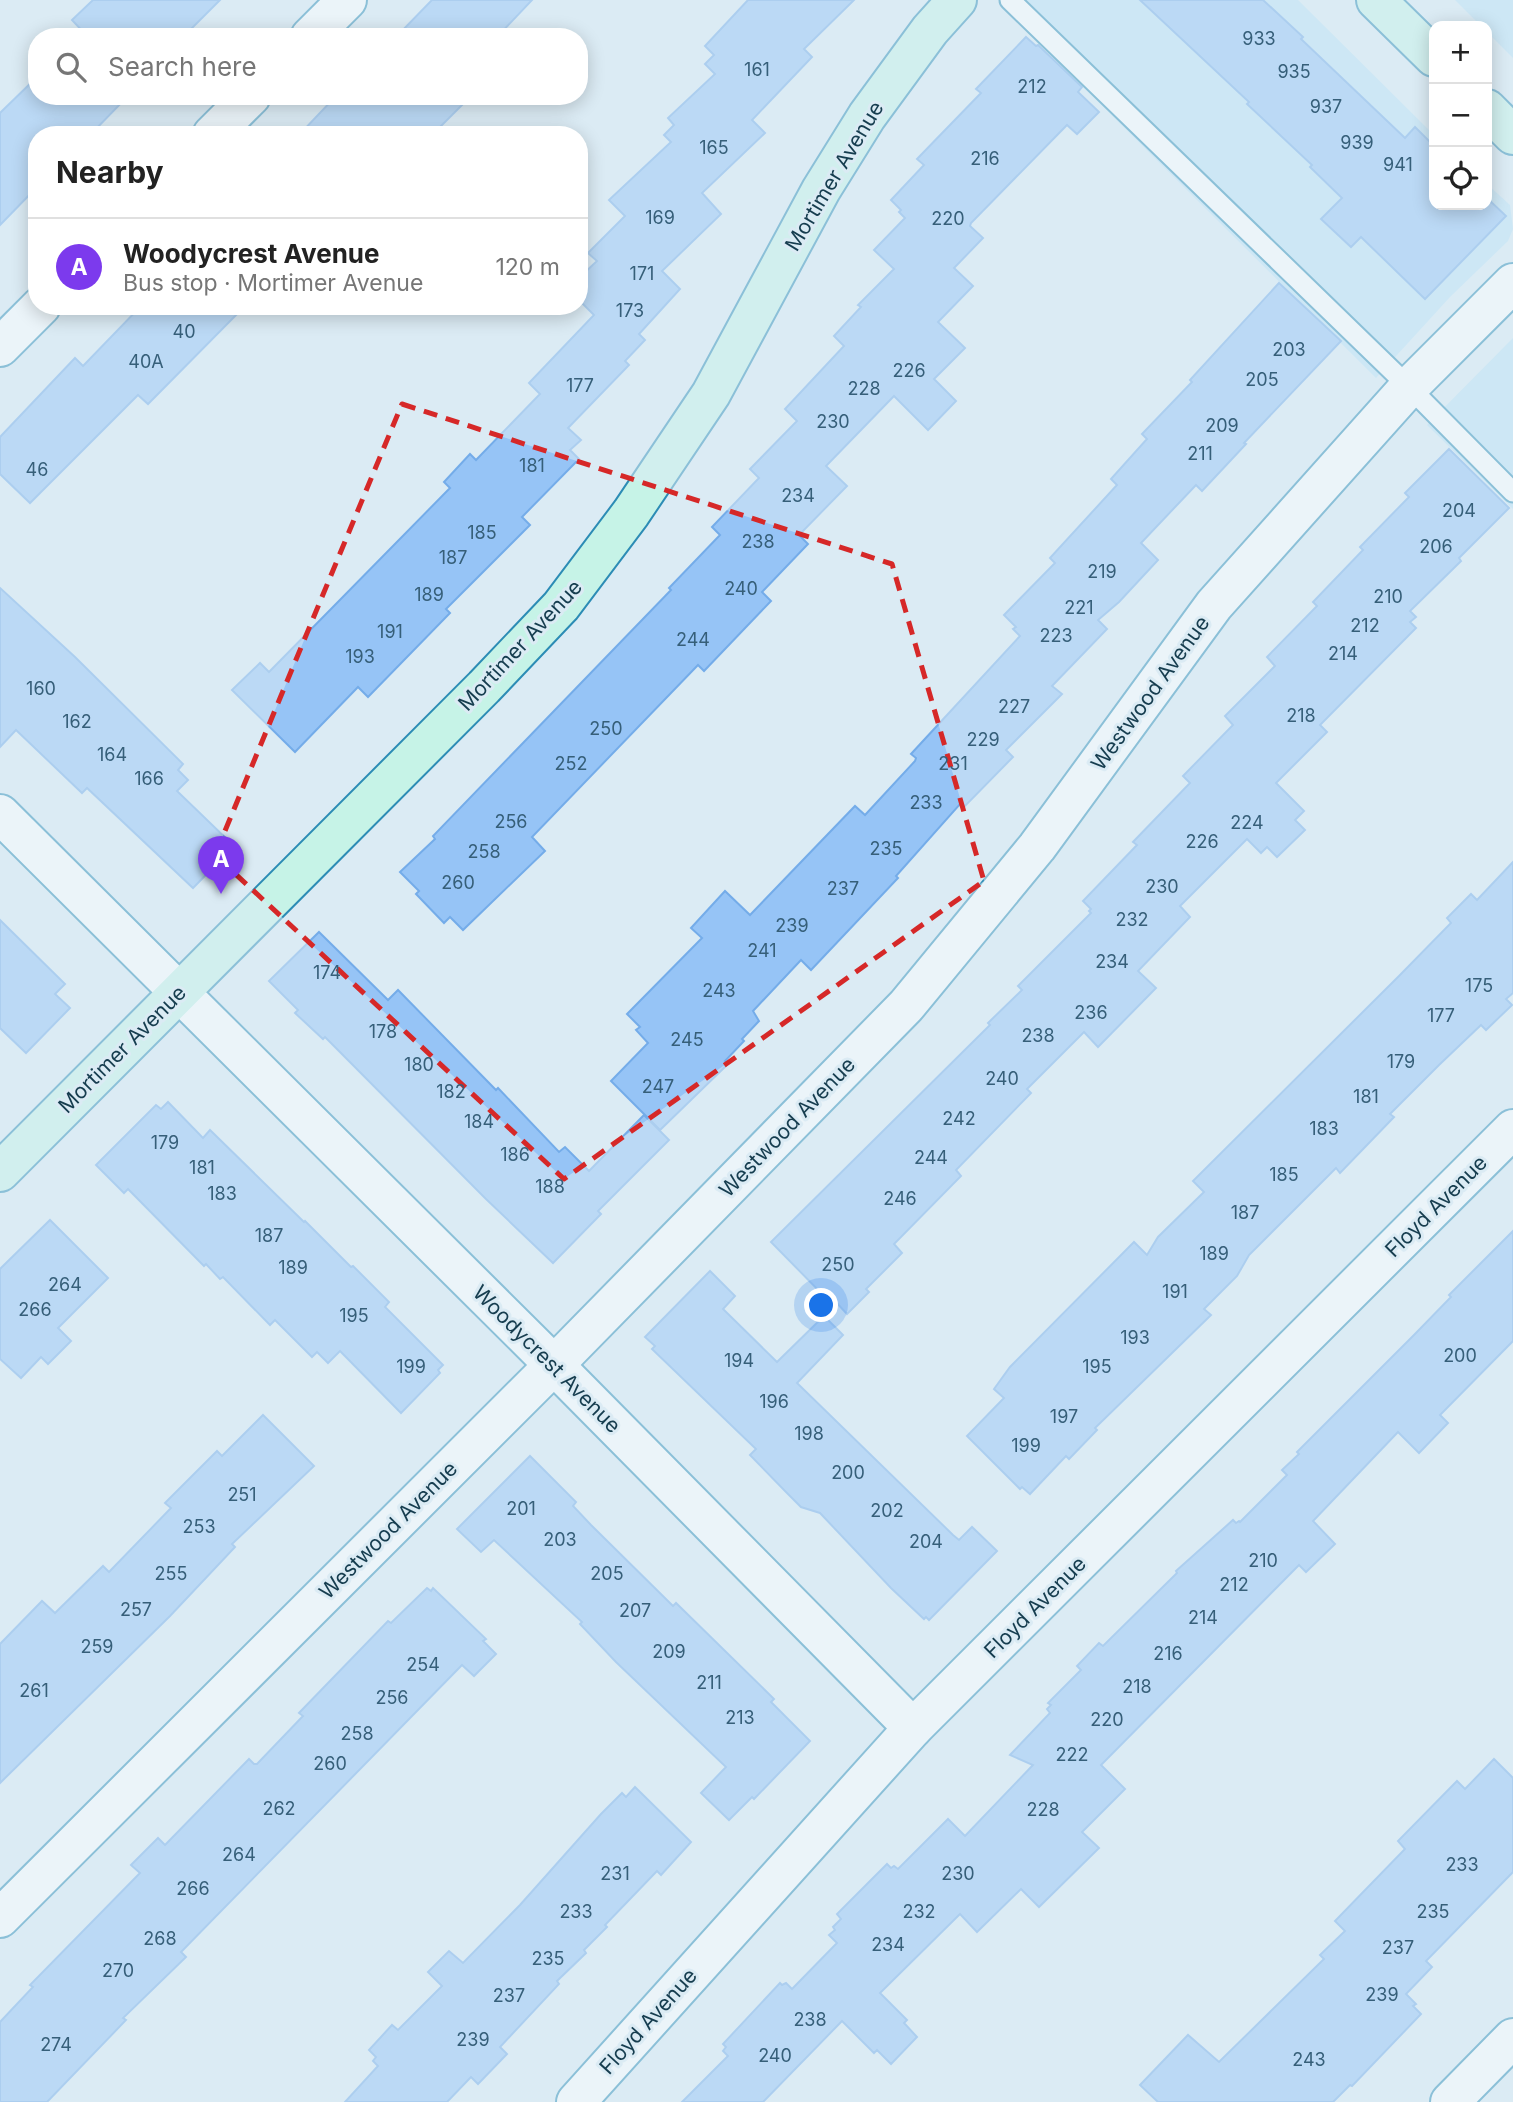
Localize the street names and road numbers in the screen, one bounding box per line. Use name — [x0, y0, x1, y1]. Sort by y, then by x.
street label: Mortimer Avenue — [780, 97, 888, 255]
street label: Mortimer Avenue — [453, 574, 587, 716]
street label: Westwood Avenue — [1086, 611, 1214, 775]
street label: Mortimer Avenue — [53, 980, 191, 1118]
street label: Westwood Avenue — [714, 1052, 860, 1202]
street label: Floyd Avenue — [1380, 1150, 1492, 1262]
street label: Woodycrest Avenue — [468, 1280, 626, 1438]
street label: Westwood Avenue — [314, 1456, 462, 1604]
street label: Floyd Avenue — [979, 1551, 1091, 1663]
street label: Floyd Avenue — [594, 1963, 702, 2079]

